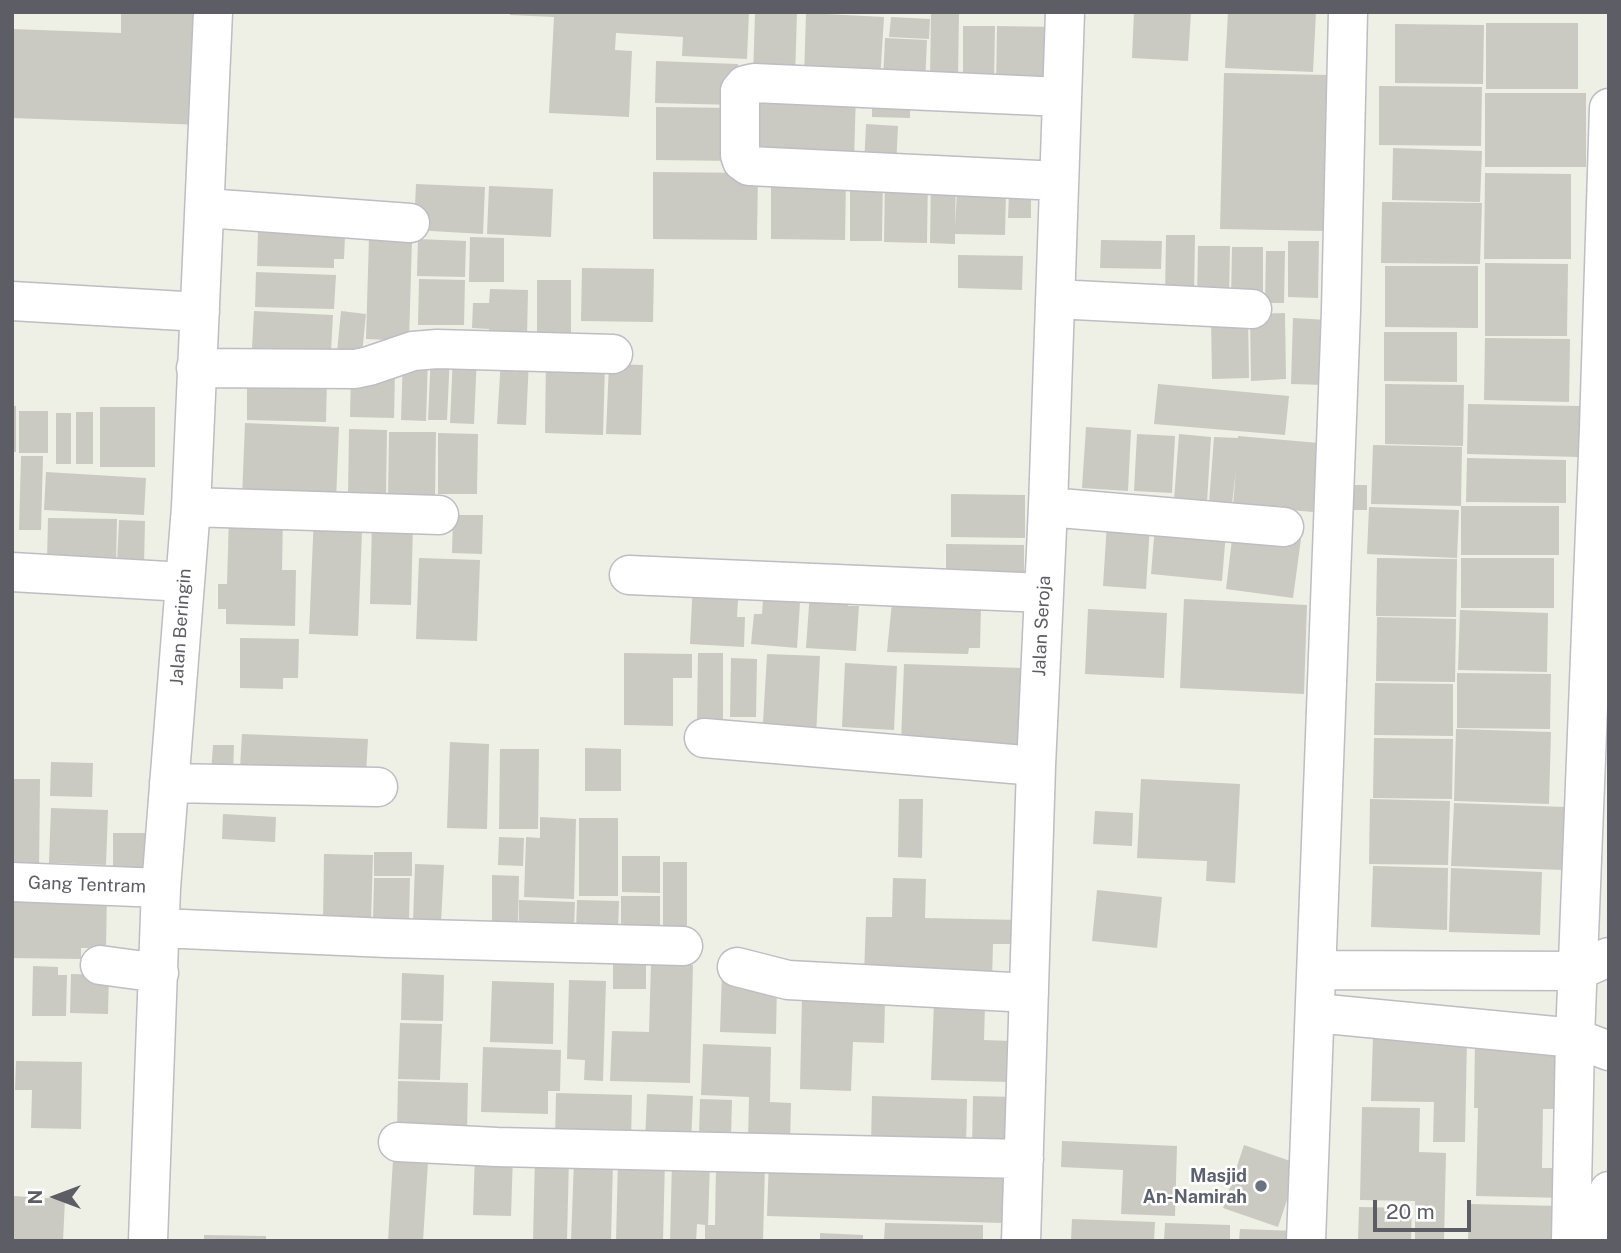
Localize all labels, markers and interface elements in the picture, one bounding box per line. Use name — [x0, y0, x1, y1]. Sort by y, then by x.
street label: Jalan Beringin — [166, 568, 196, 686]
street label: Jalan Seroja — [1029, 575, 1055, 677]
street label: Gang Tentram — [28, 872, 146, 898]
north arrow — [21, 1162, 91, 1232]
place label: Masjid An-Namirah — [1143, 1165, 1247, 1208]
marker: Masjid An-Namirah — [1253, 1178, 1269, 1194]
scale bar — [1376, 1186, 1474, 1230]
text: N — [24, 1190, 46, 1204]
text: 20 m — [1386, 1199, 1435, 1224]

